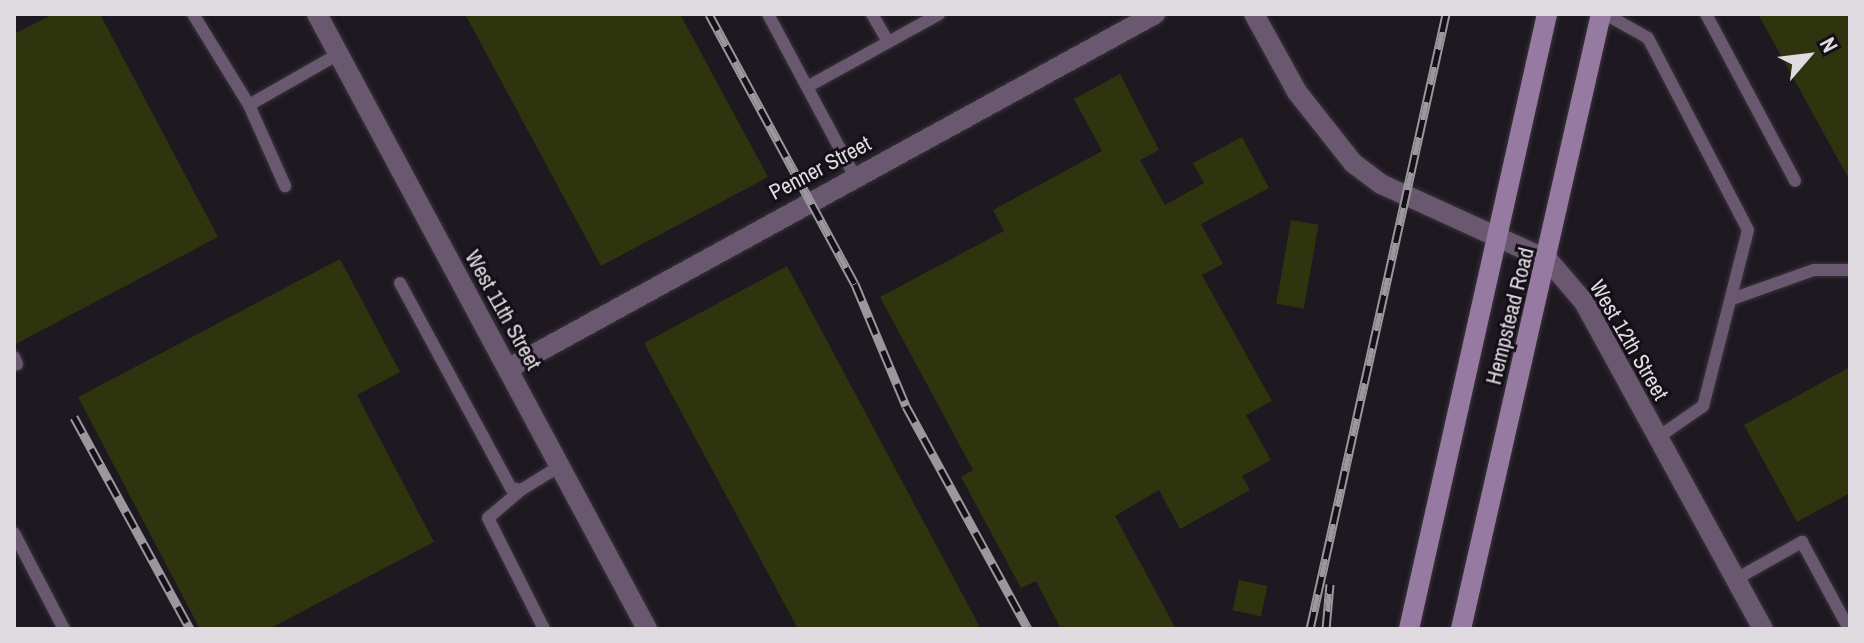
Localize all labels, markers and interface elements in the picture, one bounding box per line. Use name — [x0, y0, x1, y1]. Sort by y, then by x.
north arrow — [1768, 16, 1848, 96]
text: N — [1813, 32, 1845, 58]
street label: Penner Street — [765, 130, 875, 206]
street label: Hempstead Road — [1480, 245, 1540, 387]
street label: West 11th Street — [459, 246, 547, 374]
street label: West 12th Street — [1584, 275, 1674, 405]

